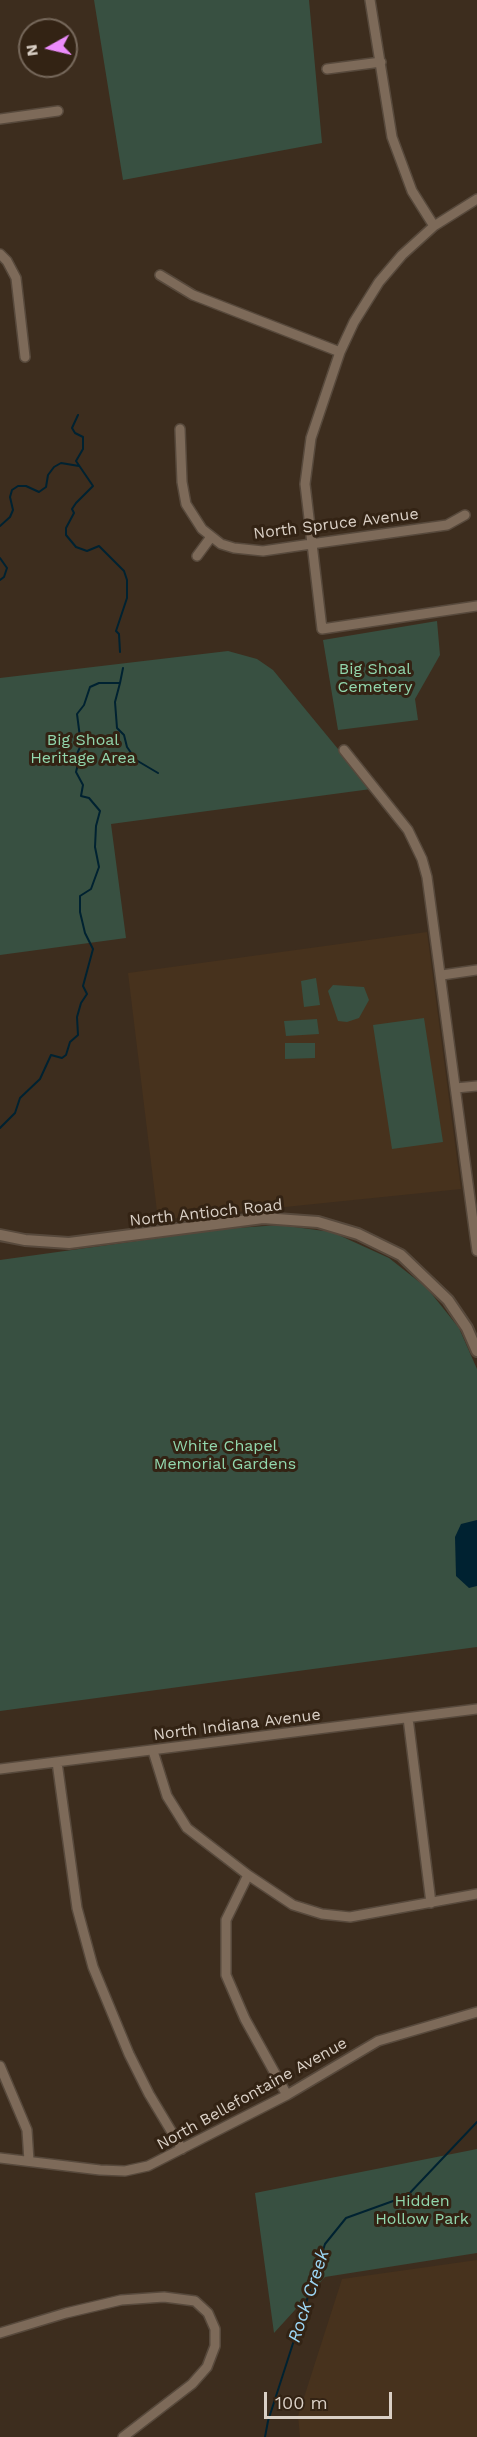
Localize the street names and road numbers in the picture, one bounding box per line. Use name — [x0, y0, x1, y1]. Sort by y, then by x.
street label: North Spruce Avenue — [252, 504, 420, 544]
street label: North Antioch Road — [129, 1195, 283, 1231]
street label: North Indiana Avenue — [152, 1705, 322, 1745]
street label: North Bellefontaine Avenue — [153, 2034, 351, 2154]

